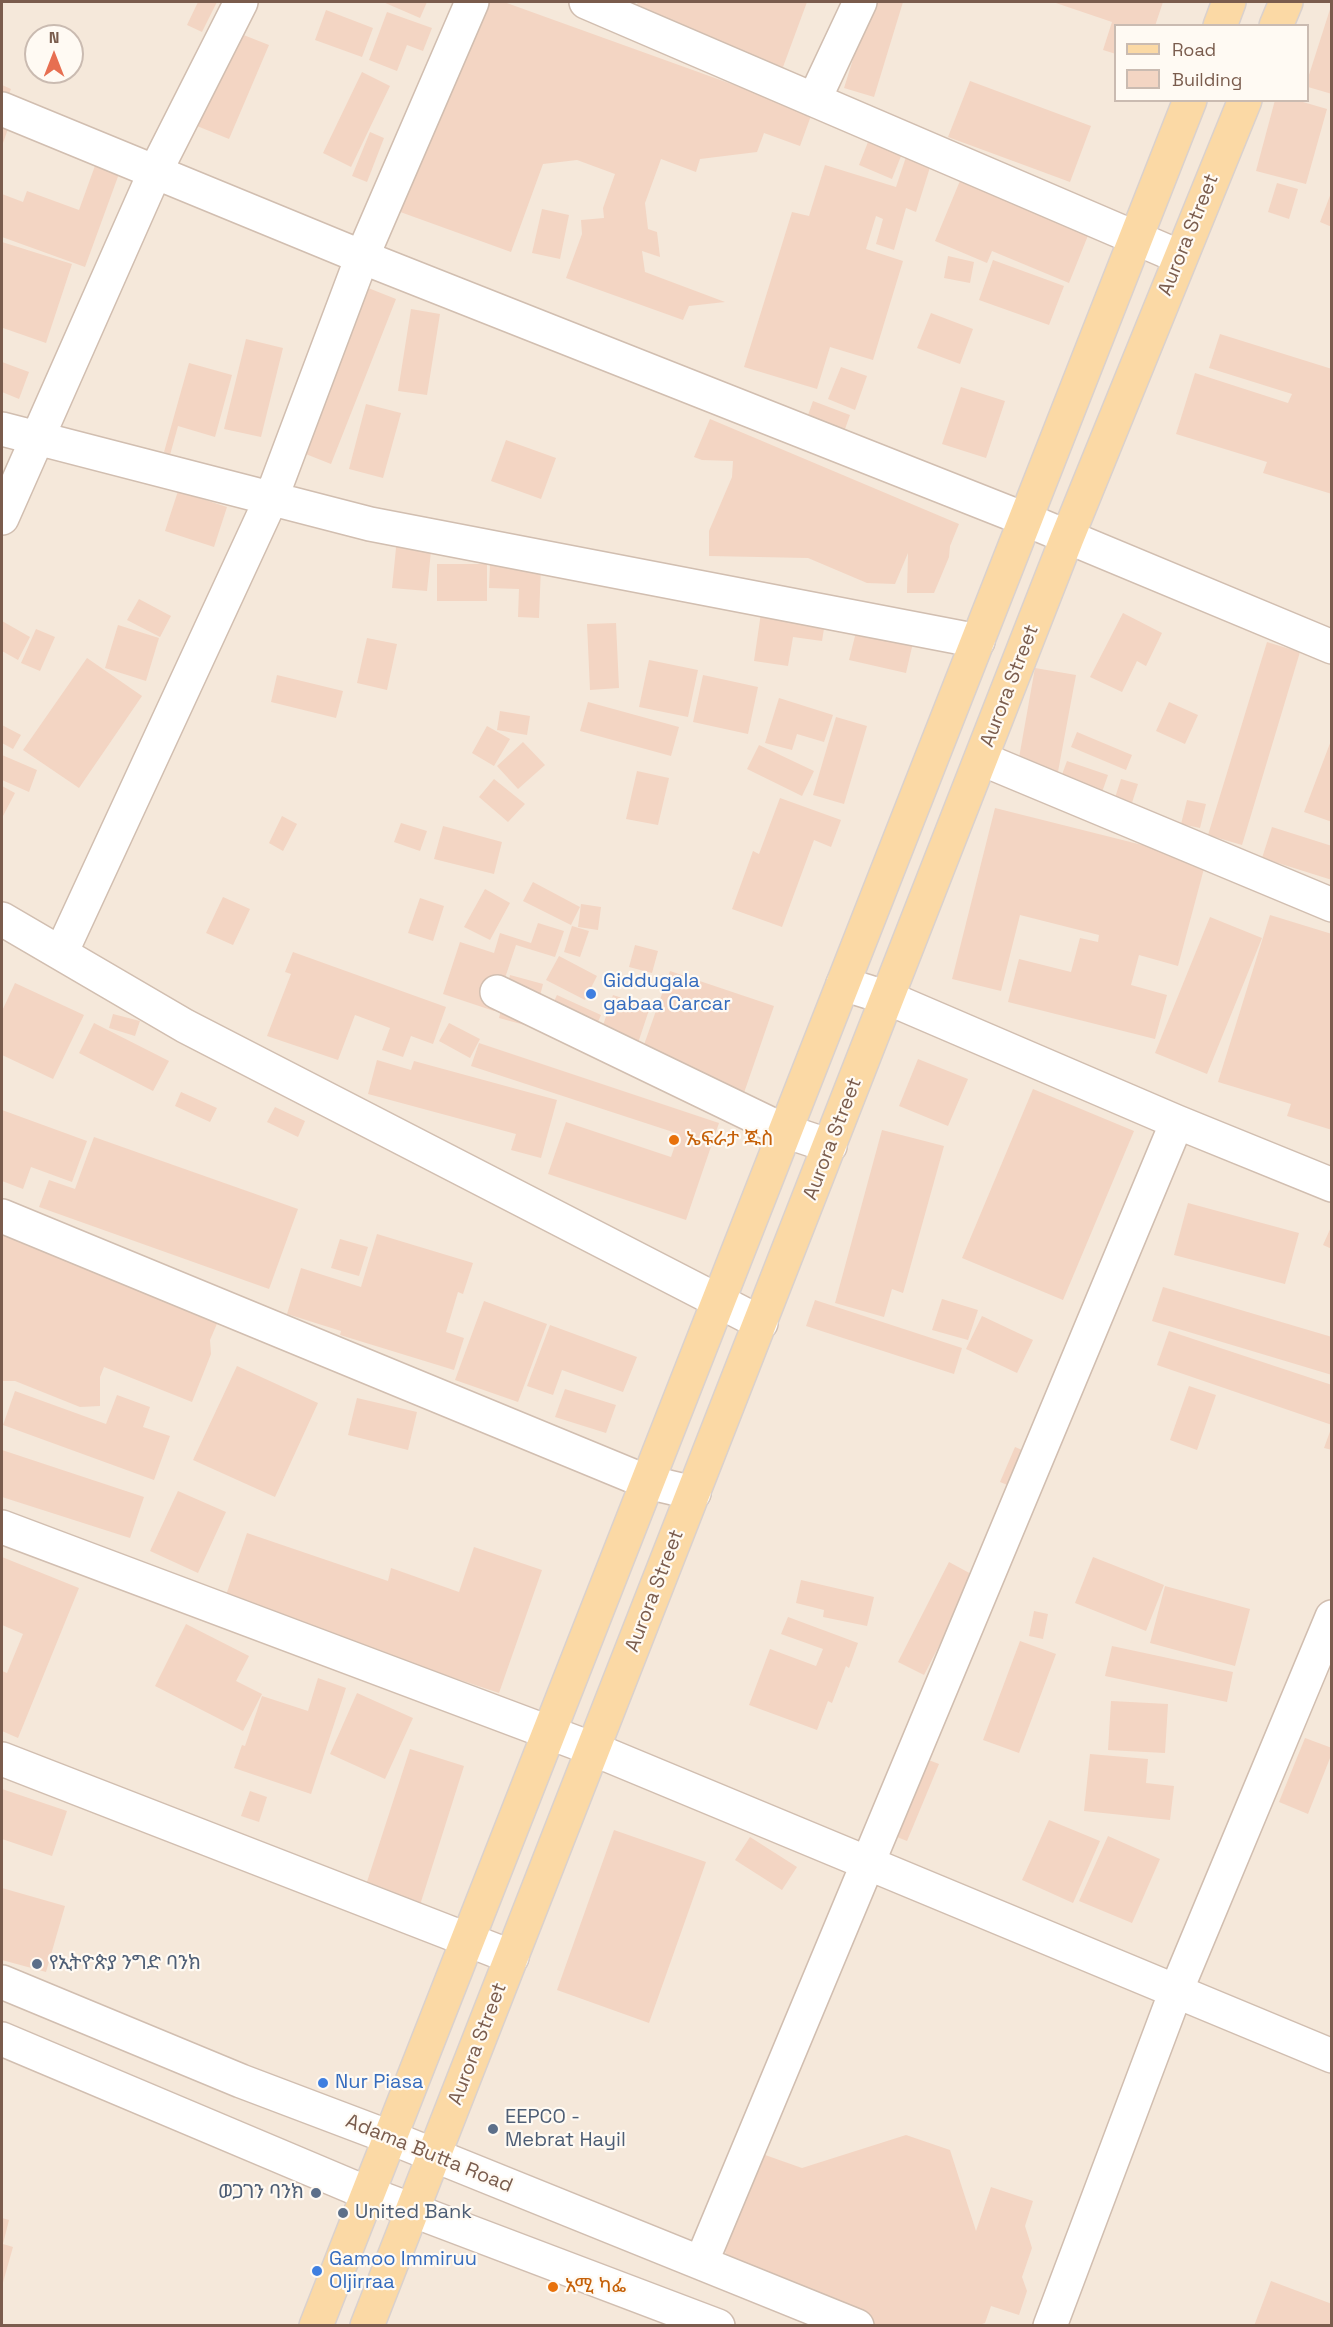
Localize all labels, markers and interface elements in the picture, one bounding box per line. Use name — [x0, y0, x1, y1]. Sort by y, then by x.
north arrow — [24, 24, 84, 84]
legend — [1114, 24, 1309, 102]
text: N — [49, 27, 59, 48]
text: Road — [1172, 38, 1216, 61]
text: Building — [1172, 68, 1242, 91]
street label: Aurora Street — [1154, 171, 1224, 299]
street label: Aurora Street — [976, 621, 1044, 751]
place label: Giddugala gabaa Carcar — [603, 970, 731, 1017]
marker: Giddugala gabaa Carcar — [584, 987, 598, 1001]
street label: Aurora Street — [799, 1074, 867, 1204]
place label: ኤፍራታ ጁስ — [686, 1128, 773, 1152]
marker: ኤፍራታ ጁስ — [667, 1133, 681, 1147]
street label: Aurora Street — [621, 1526, 689, 1656]
place label: የኢትዮጵያ ንግድ ባንክ — [49, 1952, 201, 1976]
marker: የኢትዮጵያ ንግድ ባንክ — [30, 1957, 44, 1971]
street label: Aurora Street — [444, 1979, 512, 2109]
place label: Nur Piasa — [335, 2071, 423, 2095]
marker: Nur Piasa — [316, 2076, 330, 2090]
place label: EEPCO - Mebrat Hayil — [505, 2106, 626, 2153]
street label: Adama Butta Road — [342, 2110, 516, 2198]
marker: EEPCO - Mebrat Hayil — [486, 2122, 500, 2136]
place label: ወጋገን ባንክ — [218, 2181, 304, 2205]
marker: ወጋገን ባንክ — [309, 2186, 323, 2200]
place label: United Bank — [355, 2201, 472, 2225]
marker: United Bank — [336, 2206, 350, 2220]
place label: Gamoo Immiruu Oljirraa — [329, 2248, 477, 2295]
marker: Gamoo Immiruu Oljirraa — [310, 2264, 324, 2278]
place label: አሚ ካፌ — [565, 2275, 626, 2299]
marker: አሚ ካፌ — [546, 2280, 560, 2294]

